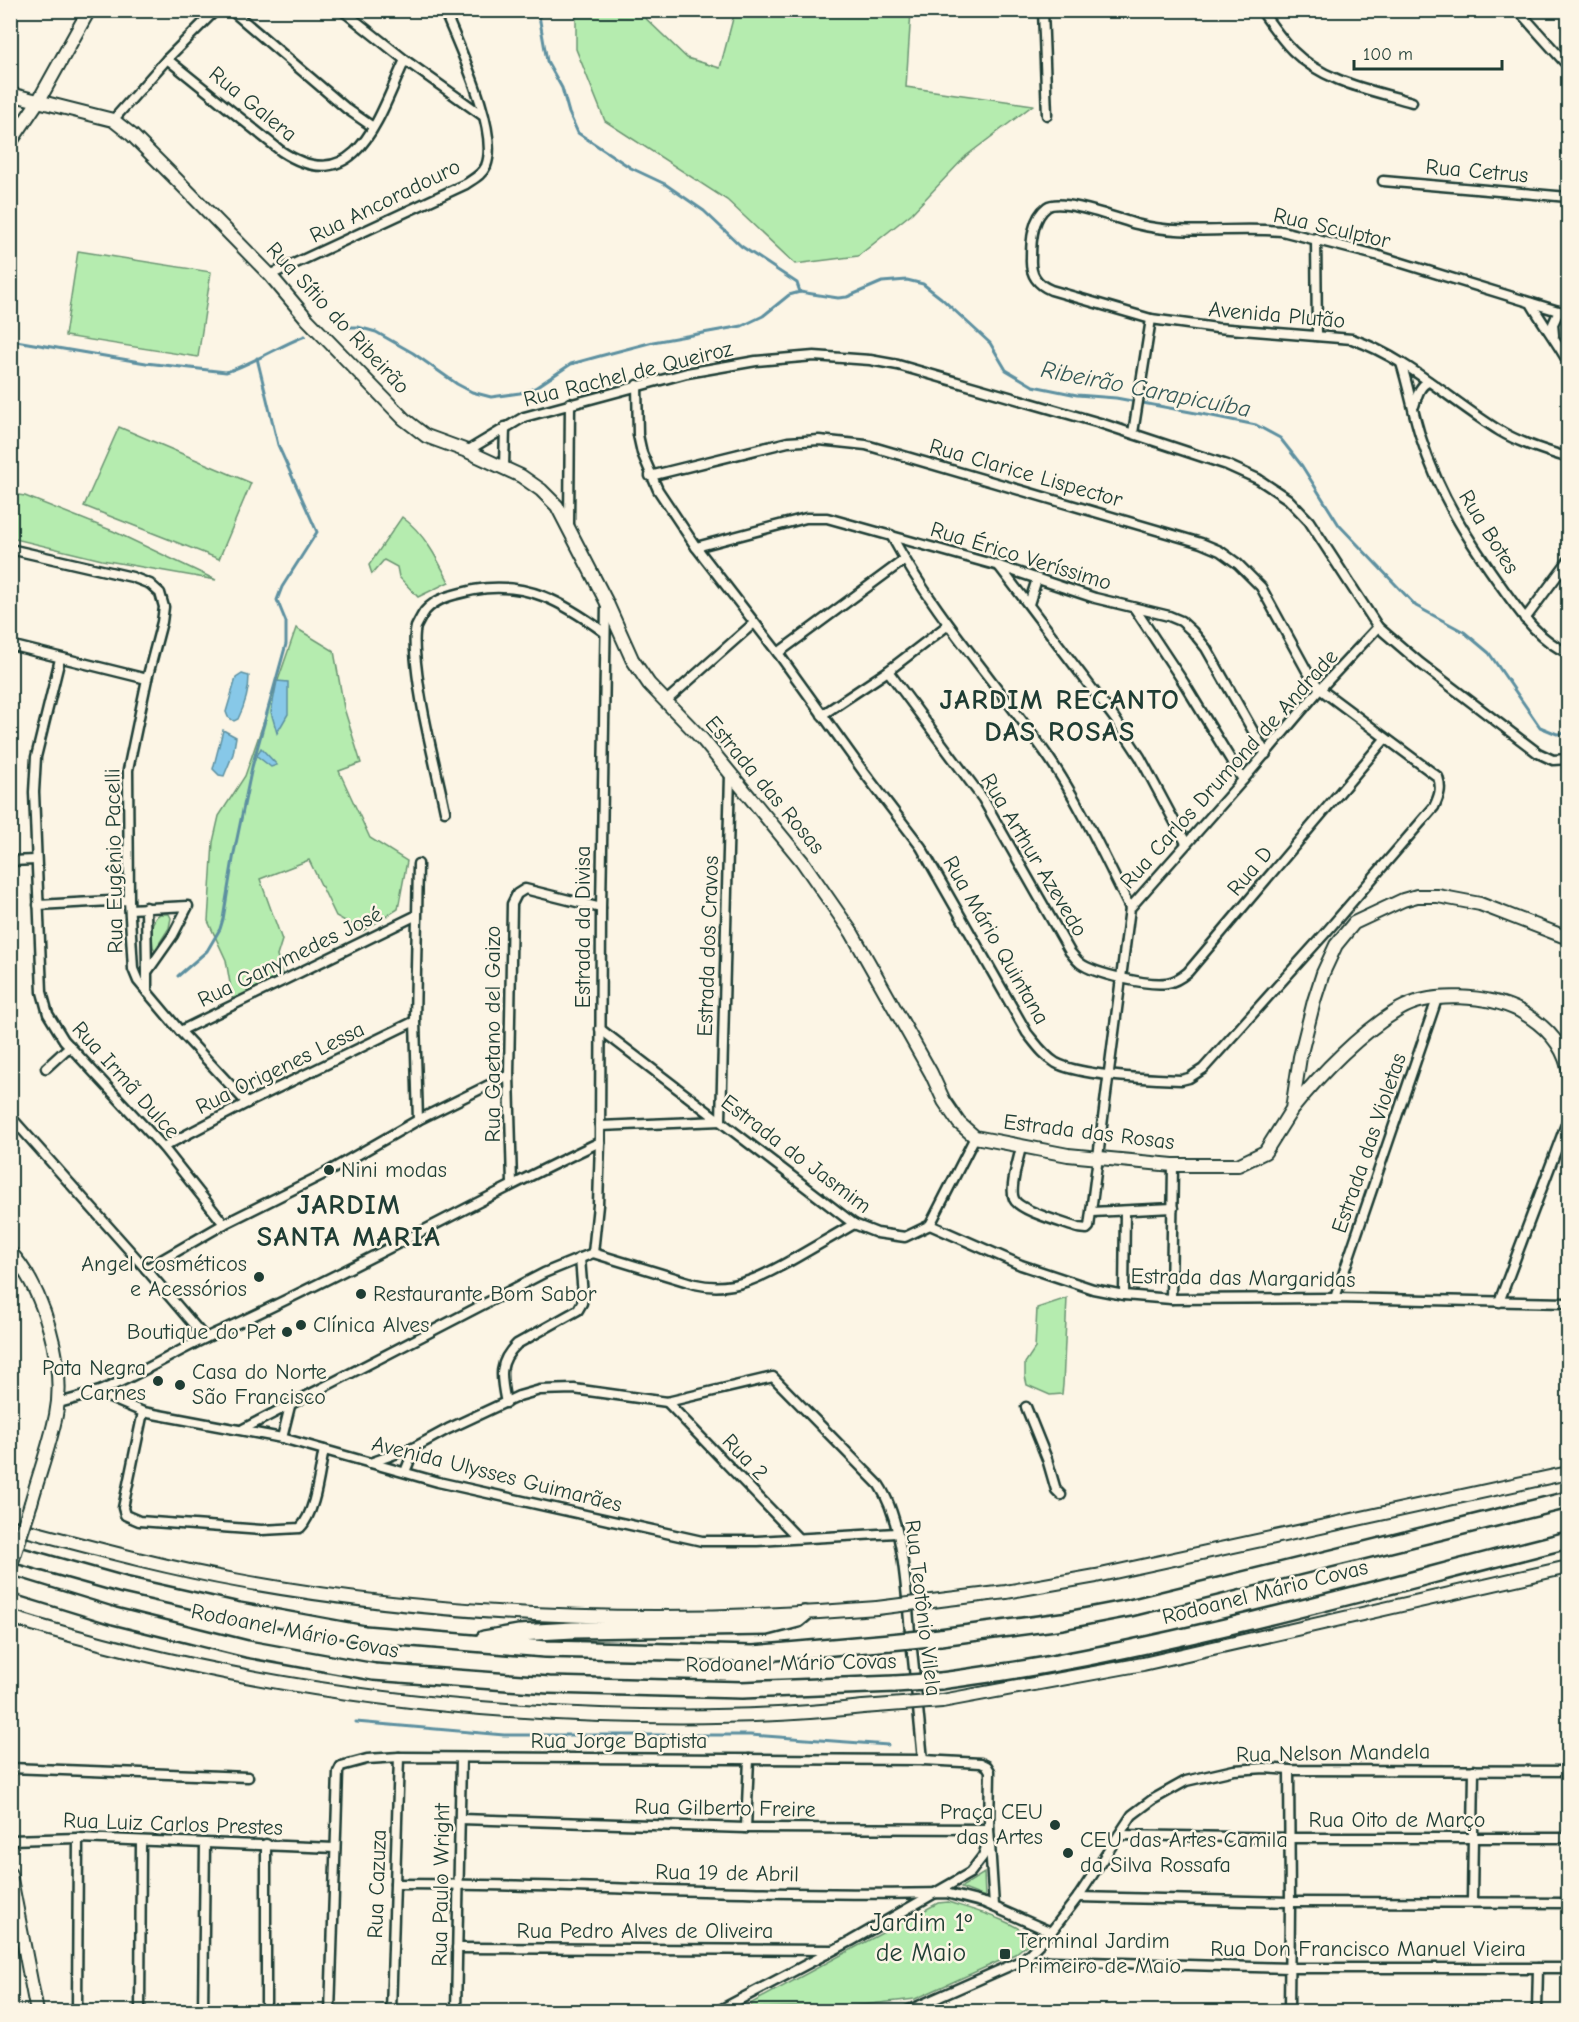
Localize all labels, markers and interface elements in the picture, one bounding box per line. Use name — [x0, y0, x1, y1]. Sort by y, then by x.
scale bar — [1354, 33, 1502, 71]
text: 100 m — [1363, 44, 1413, 65]
street label: Rua Galera — [204, 61, 302, 147]
street label: Rua Ancoradouro — [305, 153, 465, 249]
street label: Rua Cetrus — [1425, 154, 1529, 188]
street label: Rua Sculptor — [1271, 202, 1393, 254]
street label: Rua Sítio do Ribeirão — [261, 237, 415, 399]
street label: Avenida Plutão — [1208, 296, 1346, 334]
street label: Rua Rachel de Queiroz — [521, 335, 736, 413]
water label: Ribeirão Carapicuíba — [1039, 355, 1253, 423]
street label: Rua Clarice Lispector — [926, 433, 1126, 513]
street label: Rua Botes — [1453, 485, 1525, 579]
street label: Rua Érico Veríssimo — [927, 516, 1115, 596]
street label: Rua Carlos Drumond de Andrade — [1115, 644, 1343, 894]
district label: JARDIM RECANTO DAS ROSAS — [940, 684, 1180, 748]
street label: Estrada das Rosas — [700, 711, 830, 859]
street label: Rua Eugênio Pacelli — [99, 768, 129, 954]
street label: Rua Arthur Azevedo — [975, 769, 1093, 941]
street label: Rua D — [1222, 841, 1278, 901]
street label: Estrada da Divisa — [570, 846, 596, 1008]
street label: Rua Mário Quintana — [937, 851, 1055, 1029]
street label: Estrada dos Cravos — [692, 855, 724, 1037]
street label: Rua Ganymedes José — [193, 901, 387, 1013]
street label: Rua Gaetano del Gaizo — [480, 926, 506, 1142]
street label: Rua Irmã Dulce — [67, 1016, 185, 1144]
street label: Rua Origenes Lessa — [191, 1016, 369, 1120]
street label: Estrada das Violetas — [1326, 1050, 1412, 1236]
street label: Estrada do Jasmim — [716, 1089, 876, 1219]
street label: Estrada das Rosas — [1002, 1109, 1176, 1155]
place label: Nini modas — [341, 1157, 447, 1183]
marker: Nini modas — [322, 1163, 336, 1177]
district label: JARDIM SANTA MARIA — [257, 1189, 441, 1253]
place label: Angel Cosméticos e Acessórios — [81, 1251, 247, 1302]
street label: Estrada das Margaridas — [1130, 1263, 1356, 1293]
marker: Angel Cosméticos e Acessórios — [252, 1270, 266, 1284]
place label: Restaurante Bom Sabor — [373, 1281, 597, 1307]
marker: Restaurante Bom Sabor — [354, 1287, 368, 1301]
place label: Clínica Alves — [313, 1312, 429, 1338]
marker: Clínica Alves — [294, 1318, 308, 1332]
place label: Boutique do Pet — [127, 1319, 276, 1345]
marker: Boutique do Pet — [280, 1325, 294, 1339]
place label: Pata Negra Carnes — [42, 1355, 146, 1406]
place label: Casa do Norte São Francisco — [192, 1359, 327, 1410]
marker: Pata Negra Carnes — [151, 1374, 165, 1388]
marker: Casa do Norte São Francisco — [173, 1378, 187, 1392]
street label: Rua 2 — [717, 1428, 773, 1486]
street label: Avenida Ulysses Guimarães — [369, 1430, 625, 1518]
street label: Rua Teotônio Vilela — [899, 1518, 947, 1698]
street label: Rodoanel Mário Covas — [1159, 1554, 1371, 1630]
street label: Rodoanel Mário Covas — [189, 1598, 401, 1664]
street label: Rodoanel Mário Covas — [685, 1648, 897, 1678]
street label: Rua Jorge Baptista — [531, 1728, 707, 1754]
street label: Rua Nelson Mandela — [1236, 1738, 1430, 1768]
street label: Rua Gilberto Freire — [634, 1793, 816, 1823]
place label: Praça CEU das Artes — [940, 1799, 1043, 1850]
street label: Rua Paulo Wright — [427, 1802, 455, 1967]
street label: Rua Luiz Carlos Prestes — [63, 1807, 283, 1841]
street label: Rua Oito de Março — [1309, 1807, 1485, 1833]
marker: Praça CEU das Artes — [1048, 1818, 1062, 1832]
place label: CEU das Artes Camila da Silva Rossafa — [1080, 1827, 1288, 1878]
street label: Rua Cazuza — [362, 1829, 392, 1939]
marker: CEU das Artes Camila da Silva Rossafa — [1061, 1846, 1075, 1860]
street label: Rua 19 de Abril — [655, 1859, 799, 1887]
district label: Jardim 1º de Maio — [870, 1908, 973, 1968]
street label: Rua Pedro Alves de Oliveira — [517, 1918, 773, 1944]
place label: Terminal Jardim Primeiro de Maio — [1017, 1928, 1181, 1979]
street label: Rua Don Francisco Manuel Vieira — [1210, 1936, 1526, 1962]
marker: Terminal Jardim Primeiro de Maio — [998, 1947, 1012, 1961]

